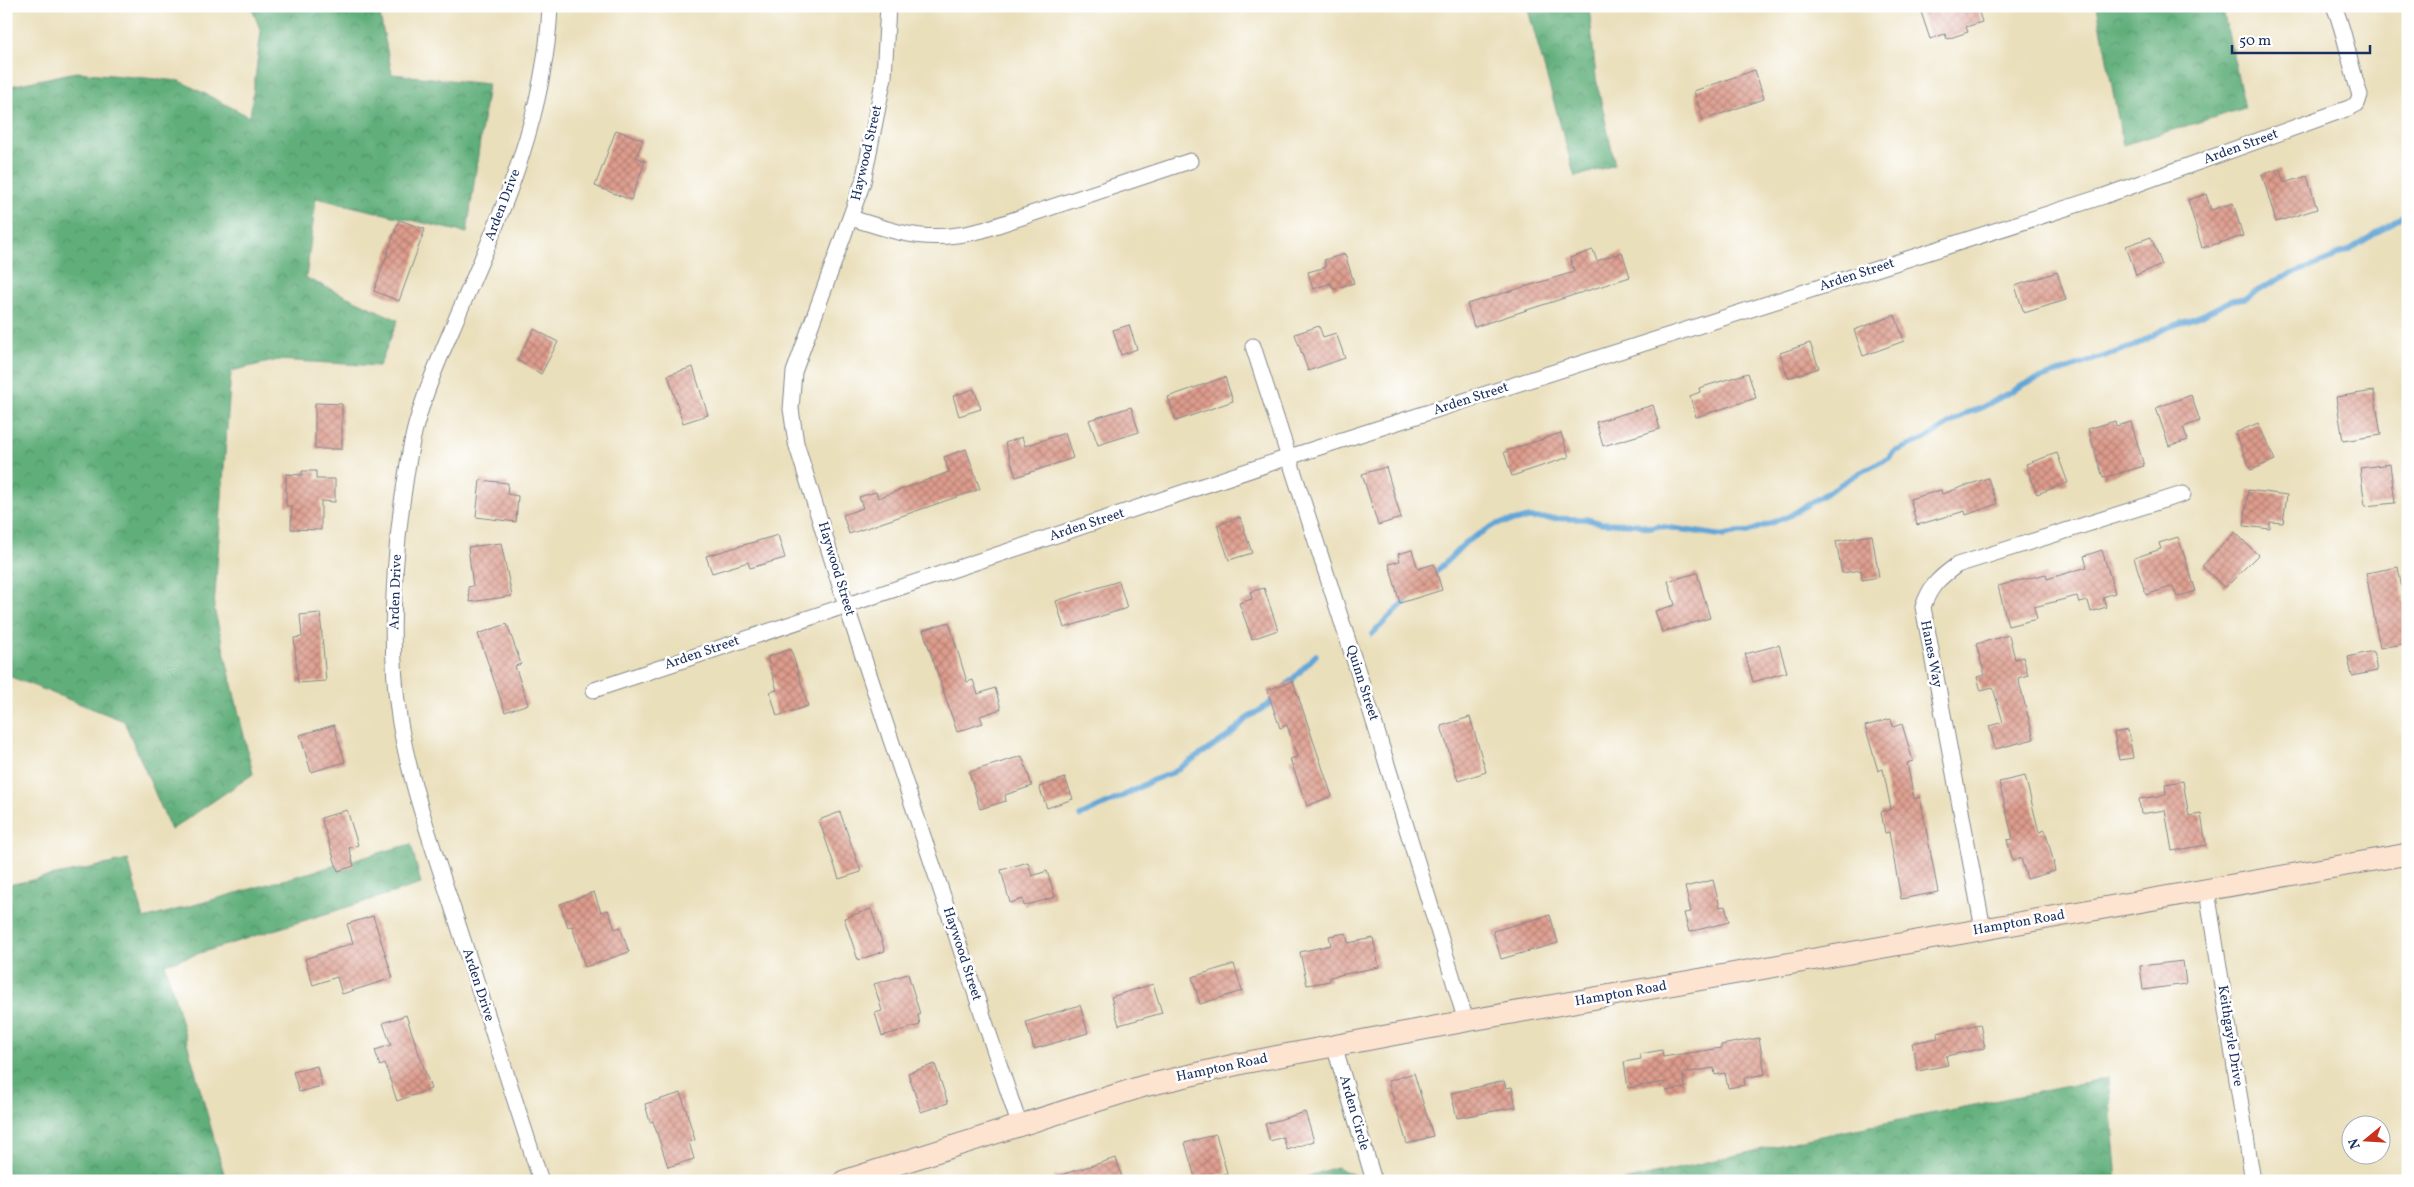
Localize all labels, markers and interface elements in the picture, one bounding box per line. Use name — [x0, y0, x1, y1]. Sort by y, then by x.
scale bar — [2232, 22, 2369, 54]
text: 50 m — [2239, 31, 2271, 52]
street label: Haywood Street — [847, 103, 887, 203]
street label: Arden Street — [2201, 125, 2281, 169]
street label: Arden Drive — [481, 166, 526, 244]
street label: Arden Street — [1817, 254, 1897, 296]
street label: Arden Street — [1431, 378, 1511, 420]
street label: Arden Street — [1047, 504, 1127, 546]
street label: Haywood Street — [813, 520, 859, 619]
street label: Arden Drive — [385, 554, 407, 630]
street label: Hanes Way — [1915, 619, 1947, 690]
street label: Arden Street — [662, 631, 742, 675]
street label: Quinn Street — [1341, 643, 1383, 723]
street label: Haywood Street — [938, 905, 986, 1003]
street label: Hampton Road — [1972, 906, 2067, 940]
street label: Arden Drive — [457, 946, 499, 1024]
street label: Hampton Road — [1574, 977, 1669, 1011]
street label: Keithgayle Drive — [2213, 984, 2247, 1088]
street label: Hampton Road — [1175, 1049, 1270, 1087]
street label: Arden Circle — [1334, 1073, 1374, 1153]
north arrow — [2342, 1114, 2392, 1164]
text: N — [2344, 1136, 2366, 1151]

